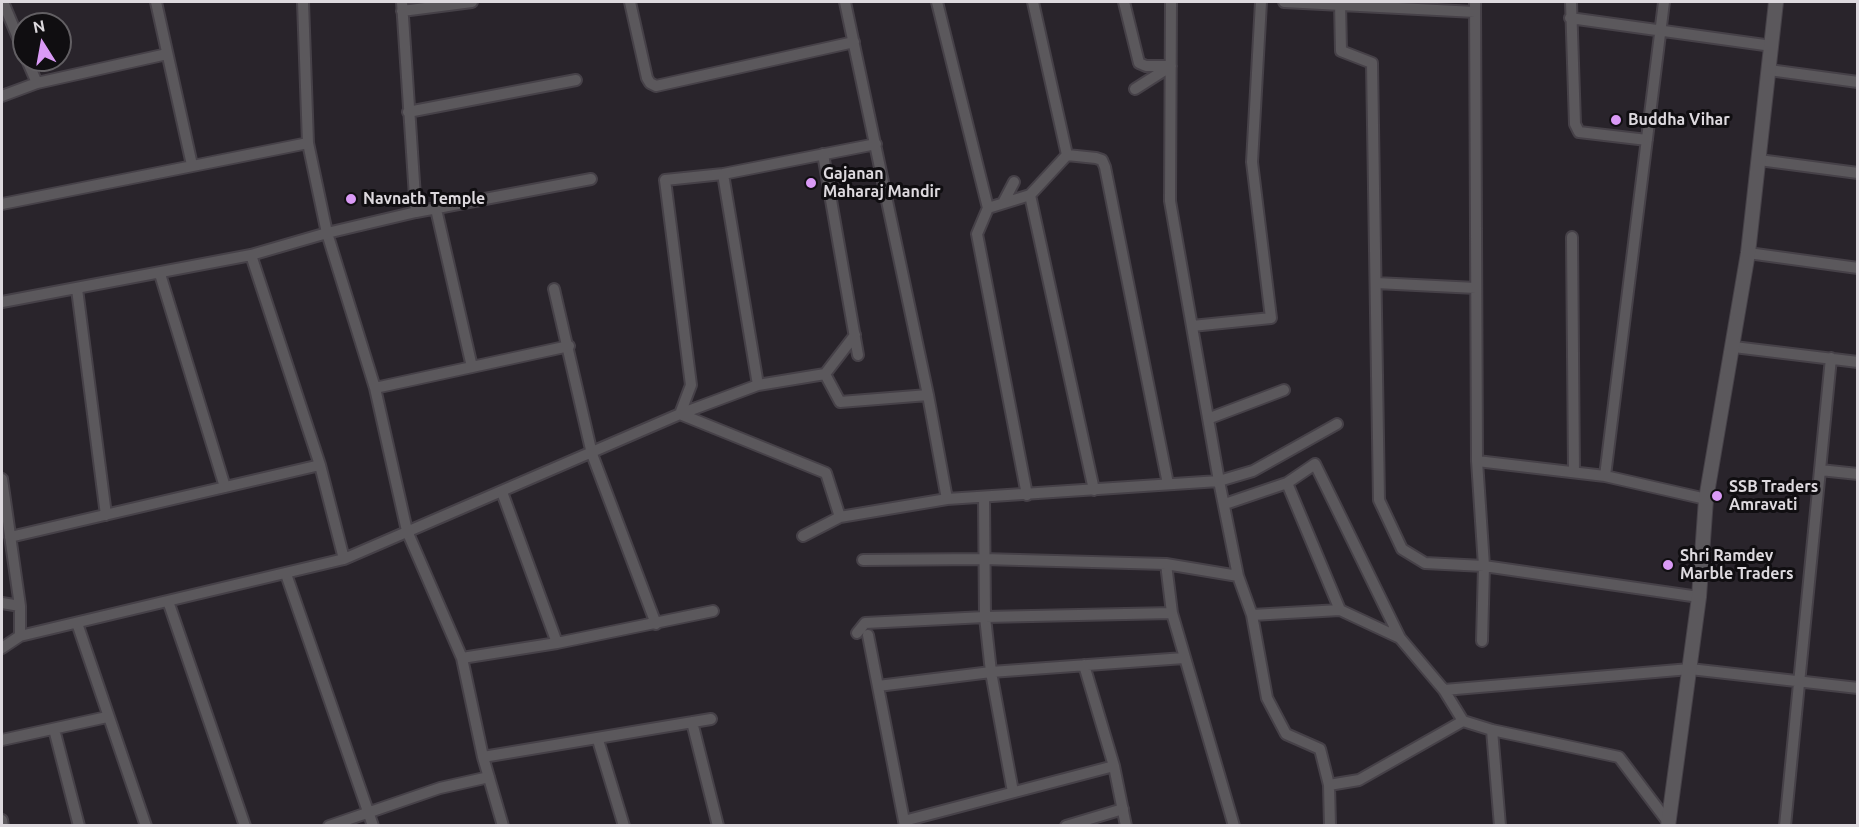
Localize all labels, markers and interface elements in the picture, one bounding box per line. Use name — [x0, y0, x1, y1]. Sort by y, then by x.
north arrow — [12, 12, 72, 72]
text: N — [31, 16, 47, 36]
place label: Buddha Vihar — [1628, 110, 1730, 130]
marker: Buddha Vihar — [1609, 113, 1623, 127]
place label: Gajanan Maharaj Mandir — [823, 164, 941, 202]
marker: Gajanan Maharaj Mandir — [804, 176, 818, 190]
place label: Navnath Temple — [363, 189, 485, 209]
marker: Navnath Temple — [344, 192, 358, 206]
place label: SSB Traders Amravati — [1729, 477, 1818, 515]
marker: SSB Traders Amravati — [1710, 489, 1724, 503]
place label: Shri Ramdev Marble Traders — [1680, 546, 1794, 584]
marker: Shri Ramdev Marble Traders — [1661, 558, 1675, 572]

